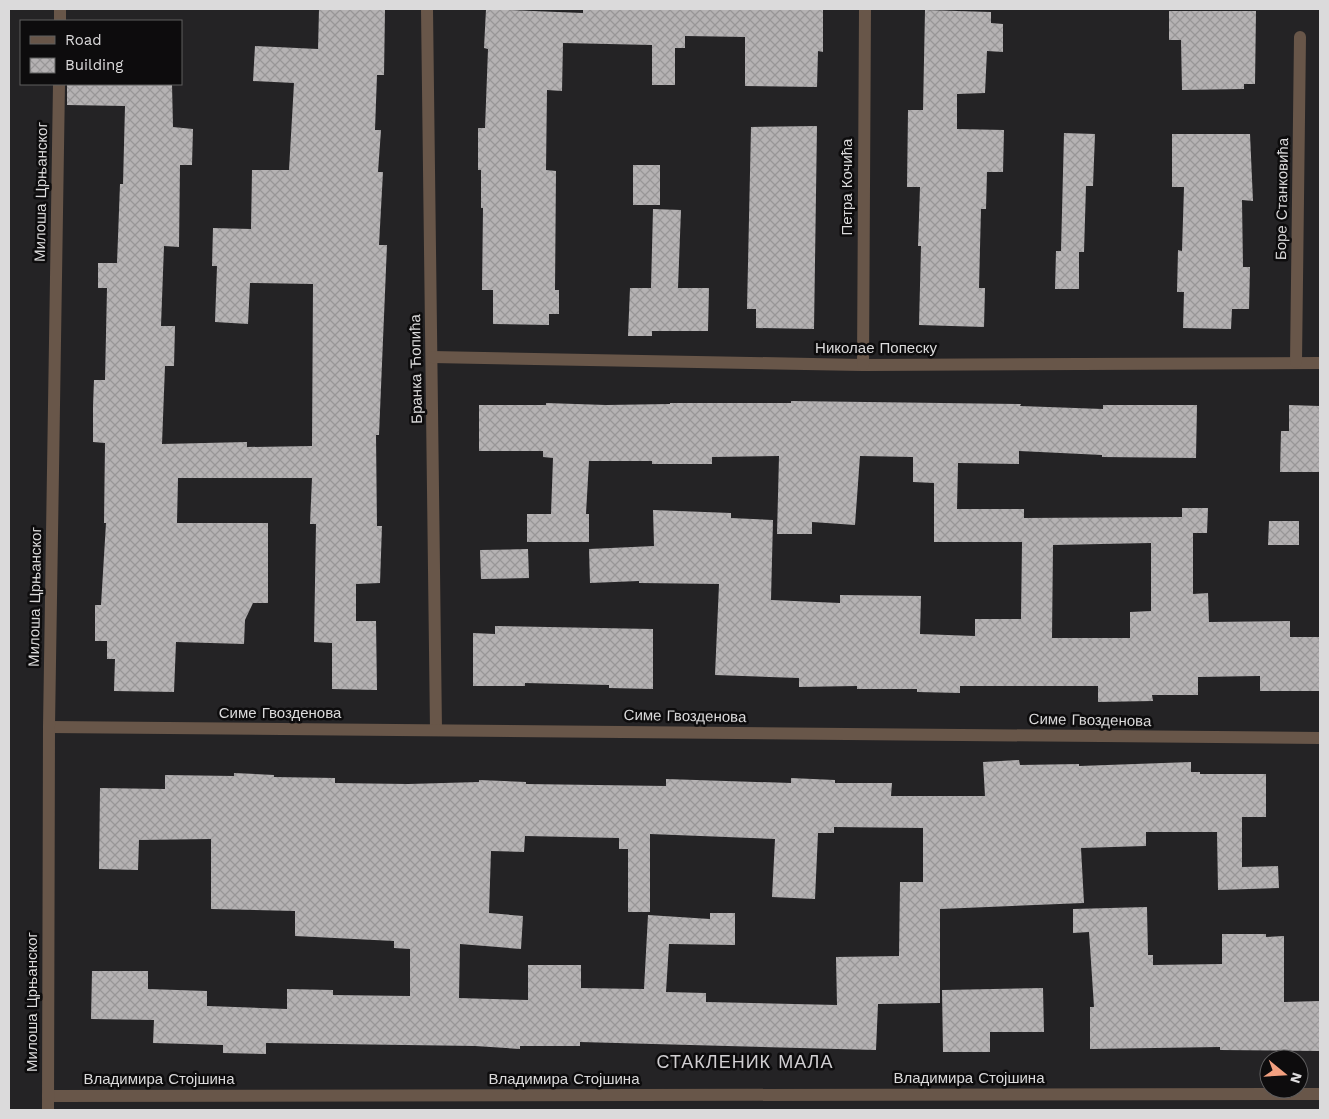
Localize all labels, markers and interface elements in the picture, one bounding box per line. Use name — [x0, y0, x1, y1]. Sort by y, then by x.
legend — [20, 20, 182, 85]
text: Road — [65, 31, 102, 49]
text: Building — [65, 56, 123, 74]
street label: Милоша Црњанског — [31, 121, 51, 262]
street label: Боре Станковића — [1272, 137, 1292, 260]
street label: Петра Кочића — [838, 138, 856, 235]
street label: Бранка Ћопића — [406, 313, 426, 424]
street label: Николае Попеску — [815, 339, 937, 357]
street label: Милоша Црњанског — [25, 526, 45, 667]
street label: Симе Гвозденова — [219, 704, 342, 722]
street label: Симе Гвозденова — [624, 706, 747, 726]
street label: Симе Гвозденова — [1029, 710, 1152, 730]
street label: Милоша Црњанског — [23, 932, 41, 1072]
north arrow — [1259, 1049, 1309, 1099]
district label: СТАКЛЕНИК МАЛА — [657, 1051, 833, 1072]
street label: Владимира Стојшина — [894, 1069, 1045, 1087]
street label: Владимира Стојшина — [84, 1070, 235, 1088]
street label: Владимира Стојшина — [489, 1070, 640, 1088]
text: N — [1287, 1071, 1306, 1085]

